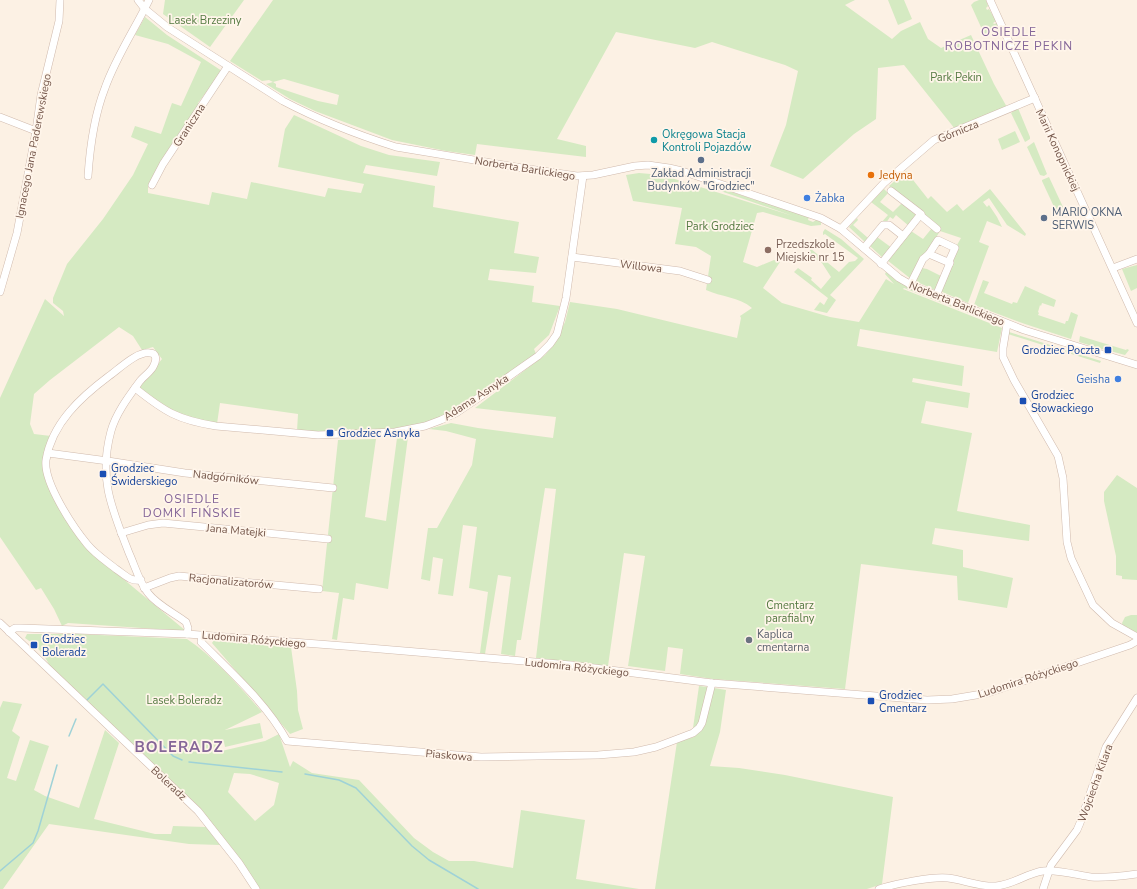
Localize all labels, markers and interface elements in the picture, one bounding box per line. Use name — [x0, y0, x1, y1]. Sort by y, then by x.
park label: Lasek Brzeziny — [169, 13, 242, 28]
district label: OSIEDLE ROBOTNICZE PEKIN — [945, 24, 1073, 54]
park label: Park Pekin — [930, 70, 982, 85]
street label: Ignacego Jana Paderewskiego — [12, 72, 55, 220]
street label: Graniczna — [170, 101, 209, 150]
street label: Marii Konopnickiej — [1032, 107, 1083, 194]
street label: Górnicza — [936, 116, 981, 146]
place label: Okręgowa Stacja Kontroli Pojazdów — [662, 127, 752, 155]
marker: Okręgowa Stacja Kontroli Pojazdów — [649, 135, 659, 145]
street label: Norberta Barlickiego — [473, 153, 576, 184]
marker: Zakład Administracji Budynków "Grodziec" — [696, 155, 706, 165]
place label: Zakład Administracji Budynków "Grodziec" — [648, 166, 754, 194]
place label: Jedyna — [878, 168, 913, 183]
marker: Jedyna — [866, 170, 876, 180]
place label: Żabka — [815, 191, 845, 206]
marker: Żabka — [802, 193, 812, 203]
place label: MARIO OKNA SERWIS — [1052, 205, 1122, 233]
marker: MARIO OKNA SERWIS — [1039, 213, 1049, 223]
park label: Park Grodziec — [686, 219, 754, 234]
place label: Przedszkole Miejskie nr 15 — [776, 237, 845, 265]
marker: Przedszkole Miejskie nr 15 — [763, 245, 773, 255]
street label: Willowa — [619, 256, 663, 277]
street label: Norberta Barlickiego — [907, 277, 1007, 329]
place label: Grodziec Poczta — [1022, 343, 1100, 358]
marker: Grodziec Poczta — [1103, 345, 1113, 355]
street label: Adama Asnyka — [441, 371, 512, 424]
place label: Geisha — [1076, 372, 1110, 387]
marker: Geisha — [1113, 374, 1123, 384]
place label: Grodziec Słowackiego — [1031, 388, 1094, 416]
marker: Grodziec Słowackiego — [1018, 396, 1028, 406]
place label: Grodziec Asnyka — [338, 426, 420, 441]
marker: Grodziec Asnyka — [325, 428, 335, 438]
place label: Grodziec Świderskiego — [111, 461, 177, 489]
street label: Nadgórników — [192, 467, 260, 488]
marker: Grodziec Świderskiego — [98, 469, 108, 479]
district label: OSIEDLE DOMKI FIŃSKIE — [143, 491, 241, 521]
street label: Jana Matejki — [204, 520, 266, 541]
street label: Racjonalizatorów — [188, 570, 274, 593]
park label: Cmentarz parafialny — [765, 598, 815, 626]
street label: Ludomira Różyckiego — [201, 627, 307, 652]
place label: Kaplica cmentarna — [757, 627, 809, 655]
place label: Grodziec Boleradz — [42, 632, 86, 660]
marker: Kaplica cmentarna — [744, 635, 754, 645]
marker: Grodziec Boleradz — [29, 640, 39, 650]
street label: Ludomira Różyckiego — [524, 655, 630, 680]
street label: Ludomira Różyckiego — [976, 655, 1080, 702]
place label: Grodziec Cmentarz — [879, 688, 927, 716]
park label: Lasek Boleradz — [146, 693, 222, 708]
marker: Grodziec Cmentarz — [866, 696, 876, 706]
district label: BOLERADZ — [134, 737, 224, 757]
street label: Wojciecha Kilara — [1074, 742, 1117, 824]
street label: Piaskowa — [425, 746, 473, 765]
street label: Boleradz — [148, 763, 190, 804]

